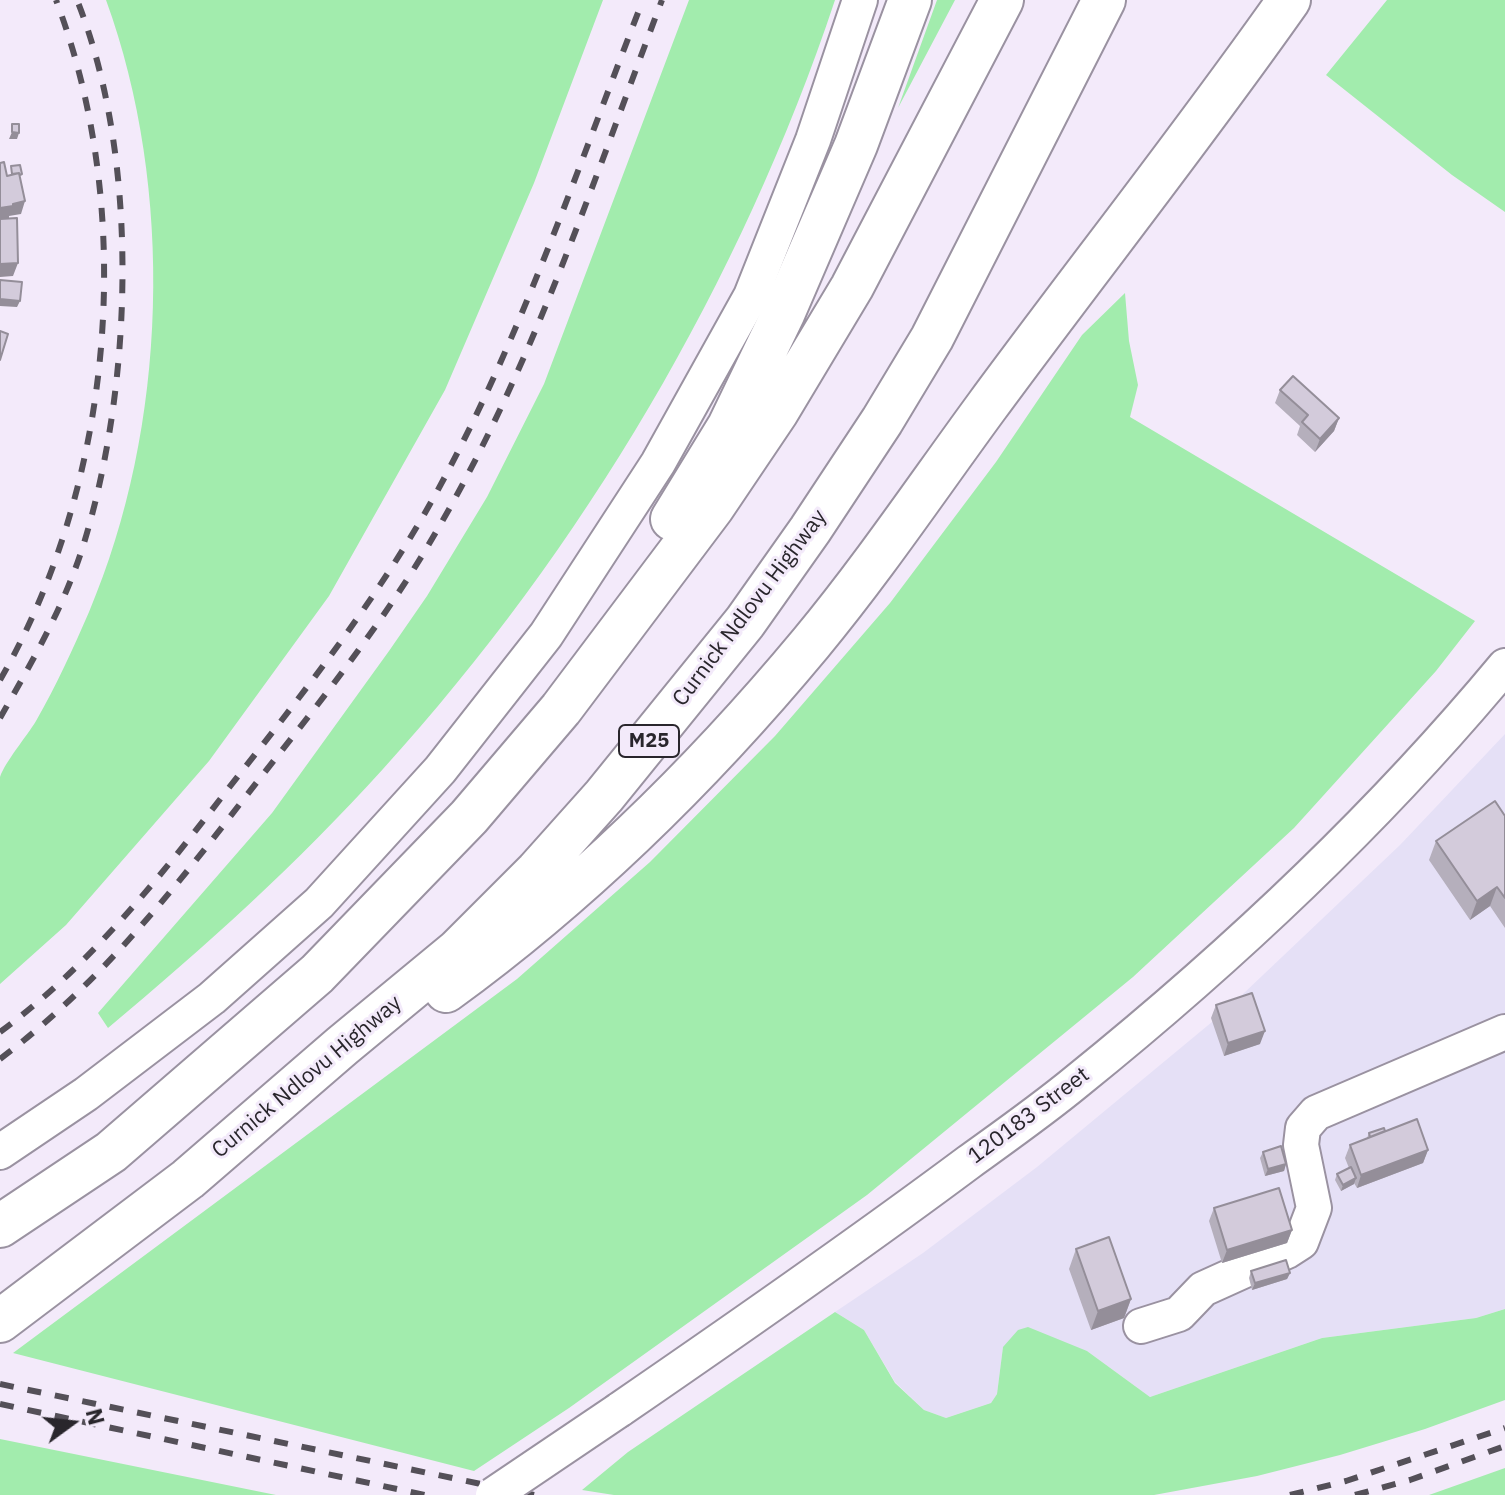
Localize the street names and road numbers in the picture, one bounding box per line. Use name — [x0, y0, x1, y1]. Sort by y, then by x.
street label: Curnick Ndlovu Highway — [667, 504, 833, 712]
road number: M25 — [619, 725, 679, 757]
street label: Curnick Ndlovu Highway — [207, 990, 407, 1164]
street label: 120183 Street — [963, 1062, 1095, 1170]

